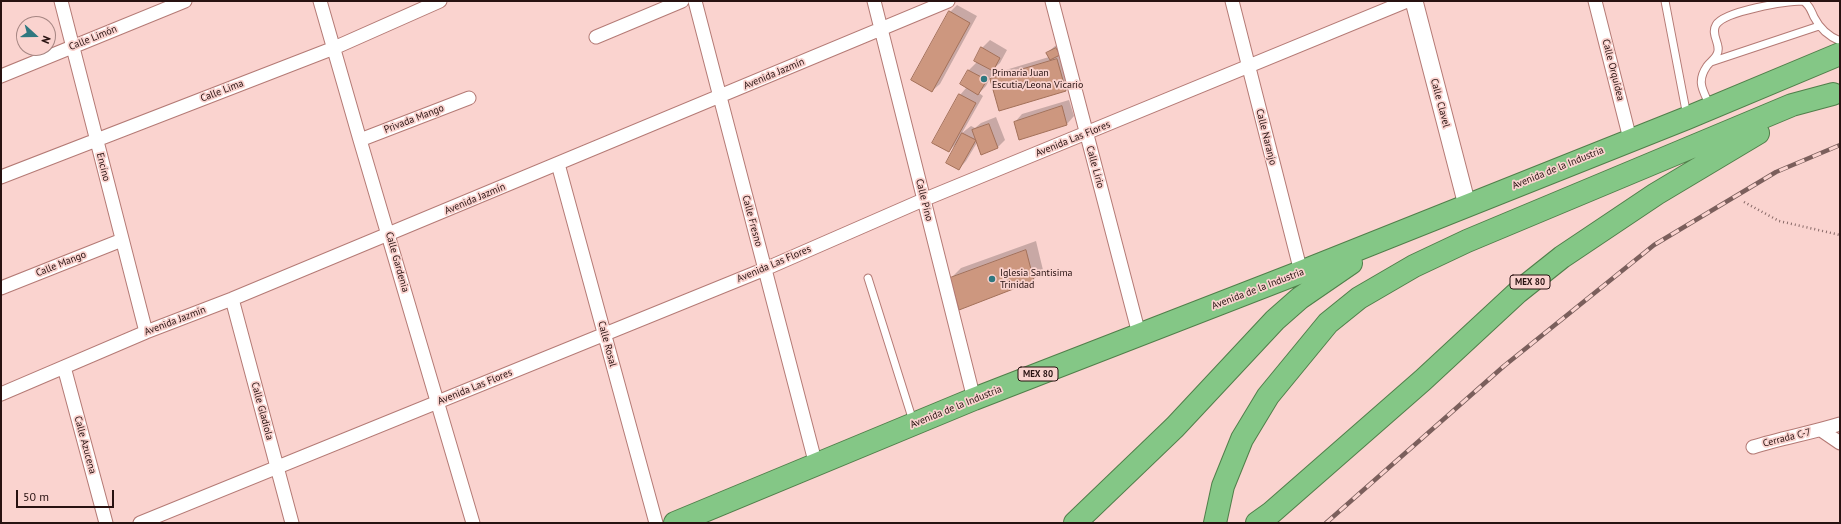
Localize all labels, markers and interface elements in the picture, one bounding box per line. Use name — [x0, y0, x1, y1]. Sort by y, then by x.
north arrow — [16, 16, 56, 56]
street label: Calle Limón — [67, 23, 119, 53]
text: N — [38, 34, 54, 46]
street label: Calle Orquídea — [1600, 38, 1626, 102]
street label: Avenida Jazmín — [742, 56, 806, 92]
place label: Primaria Juan Escutia/Leona Vicario — [992, 67, 1083, 90]
marker: Primaria Juan Escutia/Leona Vicario — [979, 74, 989, 84]
street label: Calle Lima — [199, 77, 245, 105]
street label: Calle Clavel — [1428, 77, 1452, 129]
street label: Privada Mango — [382, 102, 446, 136]
street label: Calle Naranjo — [1253, 108, 1279, 166]
street label: Avenida Las Flores — [1034, 119, 1112, 159]
street label: Calle Lirio — [1084, 144, 1106, 190]
street label: Avenida de la Industria — [1510, 144, 1606, 192]
street label: Encino — [94, 152, 112, 182]
street label: Calle Pino — [913, 178, 935, 222]
street label: Avenida Jazmín — [443, 181, 507, 217]
street label: Calle Fresno — [739, 194, 765, 248]
street label: Calle Gardenia — [383, 230, 411, 294]
street label: Avenida Las Flores — [735, 243, 813, 285]
street label: Calle Mango — [34, 248, 88, 280]
street label: Avenida de la Industria — [1210, 266, 1306, 312]
place label: Iglesia Santisima Trinidad — [1000, 267, 1073, 290]
marker: Iglesia Santisima Trinidad — [987, 274, 997, 284]
road number: MEX 80 — [1510, 275, 1550, 289]
street label: Avenida Jazmín — [142, 304, 208, 338]
street label: Calle Rosal — [595, 320, 619, 368]
street label: Avenida Las Flores — [436, 367, 514, 407]
road number: MEX 80 — [1018, 367, 1058, 381]
street label: Calle Gladiola — [249, 381, 275, 441]
street label: Avenida de la Industria — [908, 383, 1004, 431]
street label: Calle Azucena — [72, 415, 98, 475]
street label: Cerrada C-7 — [1762, 426, 1812, 450]
scale bar — [18, 482, 116, 508]
text: 50 m — [23, 489, 49, 504]

